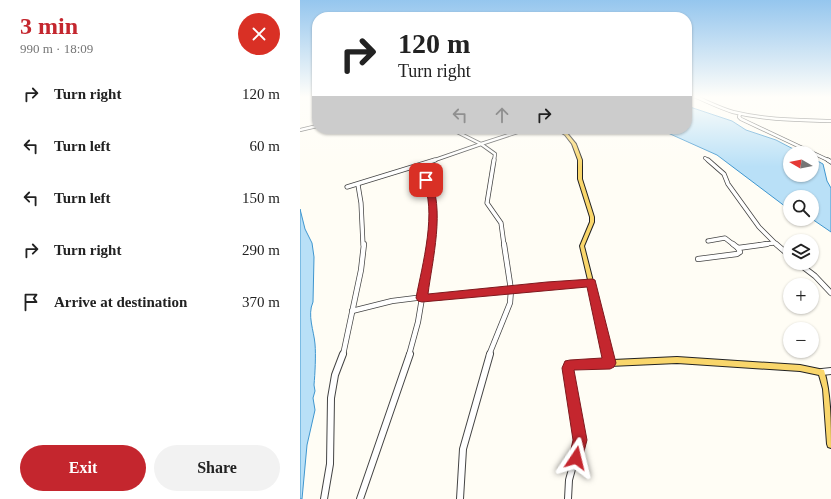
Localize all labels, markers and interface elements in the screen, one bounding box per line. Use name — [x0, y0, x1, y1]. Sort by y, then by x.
text: 3 min — [20, 13, 78, 39]
button: close — [238, 13, 280, 55]
icon: right — [332, 28, 384, 80]
text: 120 m — [398, 28, 470, 59]
text: 990 m · 18:09 — [20, 41, 93, 56]
text: Turn right — [398, 61, 471, 81]
icon: right — [20, 83, 42, 105]
text: Turn right — [54, 86, 121, 102]
text: 120 m — [242, 86, 280, 102]
icon: left — [449, 104, 471, 126]
icon: ahead — [491, 104, 513, 126]
icon: right — [533, 104, 555, 126]
icon: left — [20, 135, 42, 157]
text: Turn left — [54, 138, 111, 154]
text: 60 m — [250, 138, 280, 154]
north arrow — [783, 146, 819, 182]
map controls — [783, 146, 819, 358]
pin — [409, 163, 443, 197]
icon: arrive — [415, 169, 437, 191]
icon: left — [20, 187, 42, 209]
text: Turn left — [54, 190, 111, 206]
text: 150 m — [242, 190, 280, 206]
button: search — [783, 190, 819, 226]
button: layers — [783, 234, 819, 270]
icon: right — [20, 239, 42, 261]
text: Turn right — [54, 242, 121, 258]
text: 290 m — [242, 242, 280, 258]
button: + — [783, 278, 819, 314]
icon: arrive — [20, 291, 42, 313]
text: Arrive at destination — [54, 294, 187, 310]
text: 370 m — [242, 294, 280, 310]
button: − — [783, 322, 819, 358]
position arrow — [555, 437, 597, 479]
button: Exit — [20, 445, 146, 491]
button: Share — [154, 445, 280, 491]

